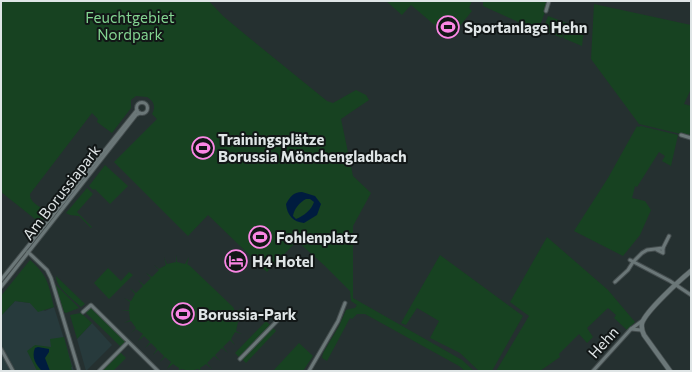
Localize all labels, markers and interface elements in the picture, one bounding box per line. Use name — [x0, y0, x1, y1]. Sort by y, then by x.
park label: Feuchtgebiet Nordpark — [85, 8, 175, 43]
sports icon: Sportanlage Hehn — [435, 14, 461, 40]
place label: Sportanlage Hehn — [464, 18, 587, 36]
place label: Trainingsplätze Borussia Mönchengladbach — [218, 130, 407, 165]
sports icon: Trainingsplätze Borussia Mönchengladbach — [190, 135, 216, 161]
street label: Am Borussiapark — [18, 141, 104, 243]
sports icon: Fohlenplatz — [247, 224, 273, 250]
place label: Fohlenplatz — [276, 228, 358, 246]
hotel icon: H4 Hotel — [223, 248, 249, 274]
place label: H4 Hotel — [252, 252, 314, 270]
sports icon: Borussia-Park — [170, 301, 196, 327]
place label: Borussia-Park — [198, 305, 297, 323]
street label: Hehn — [584, 322, 622, 362]

